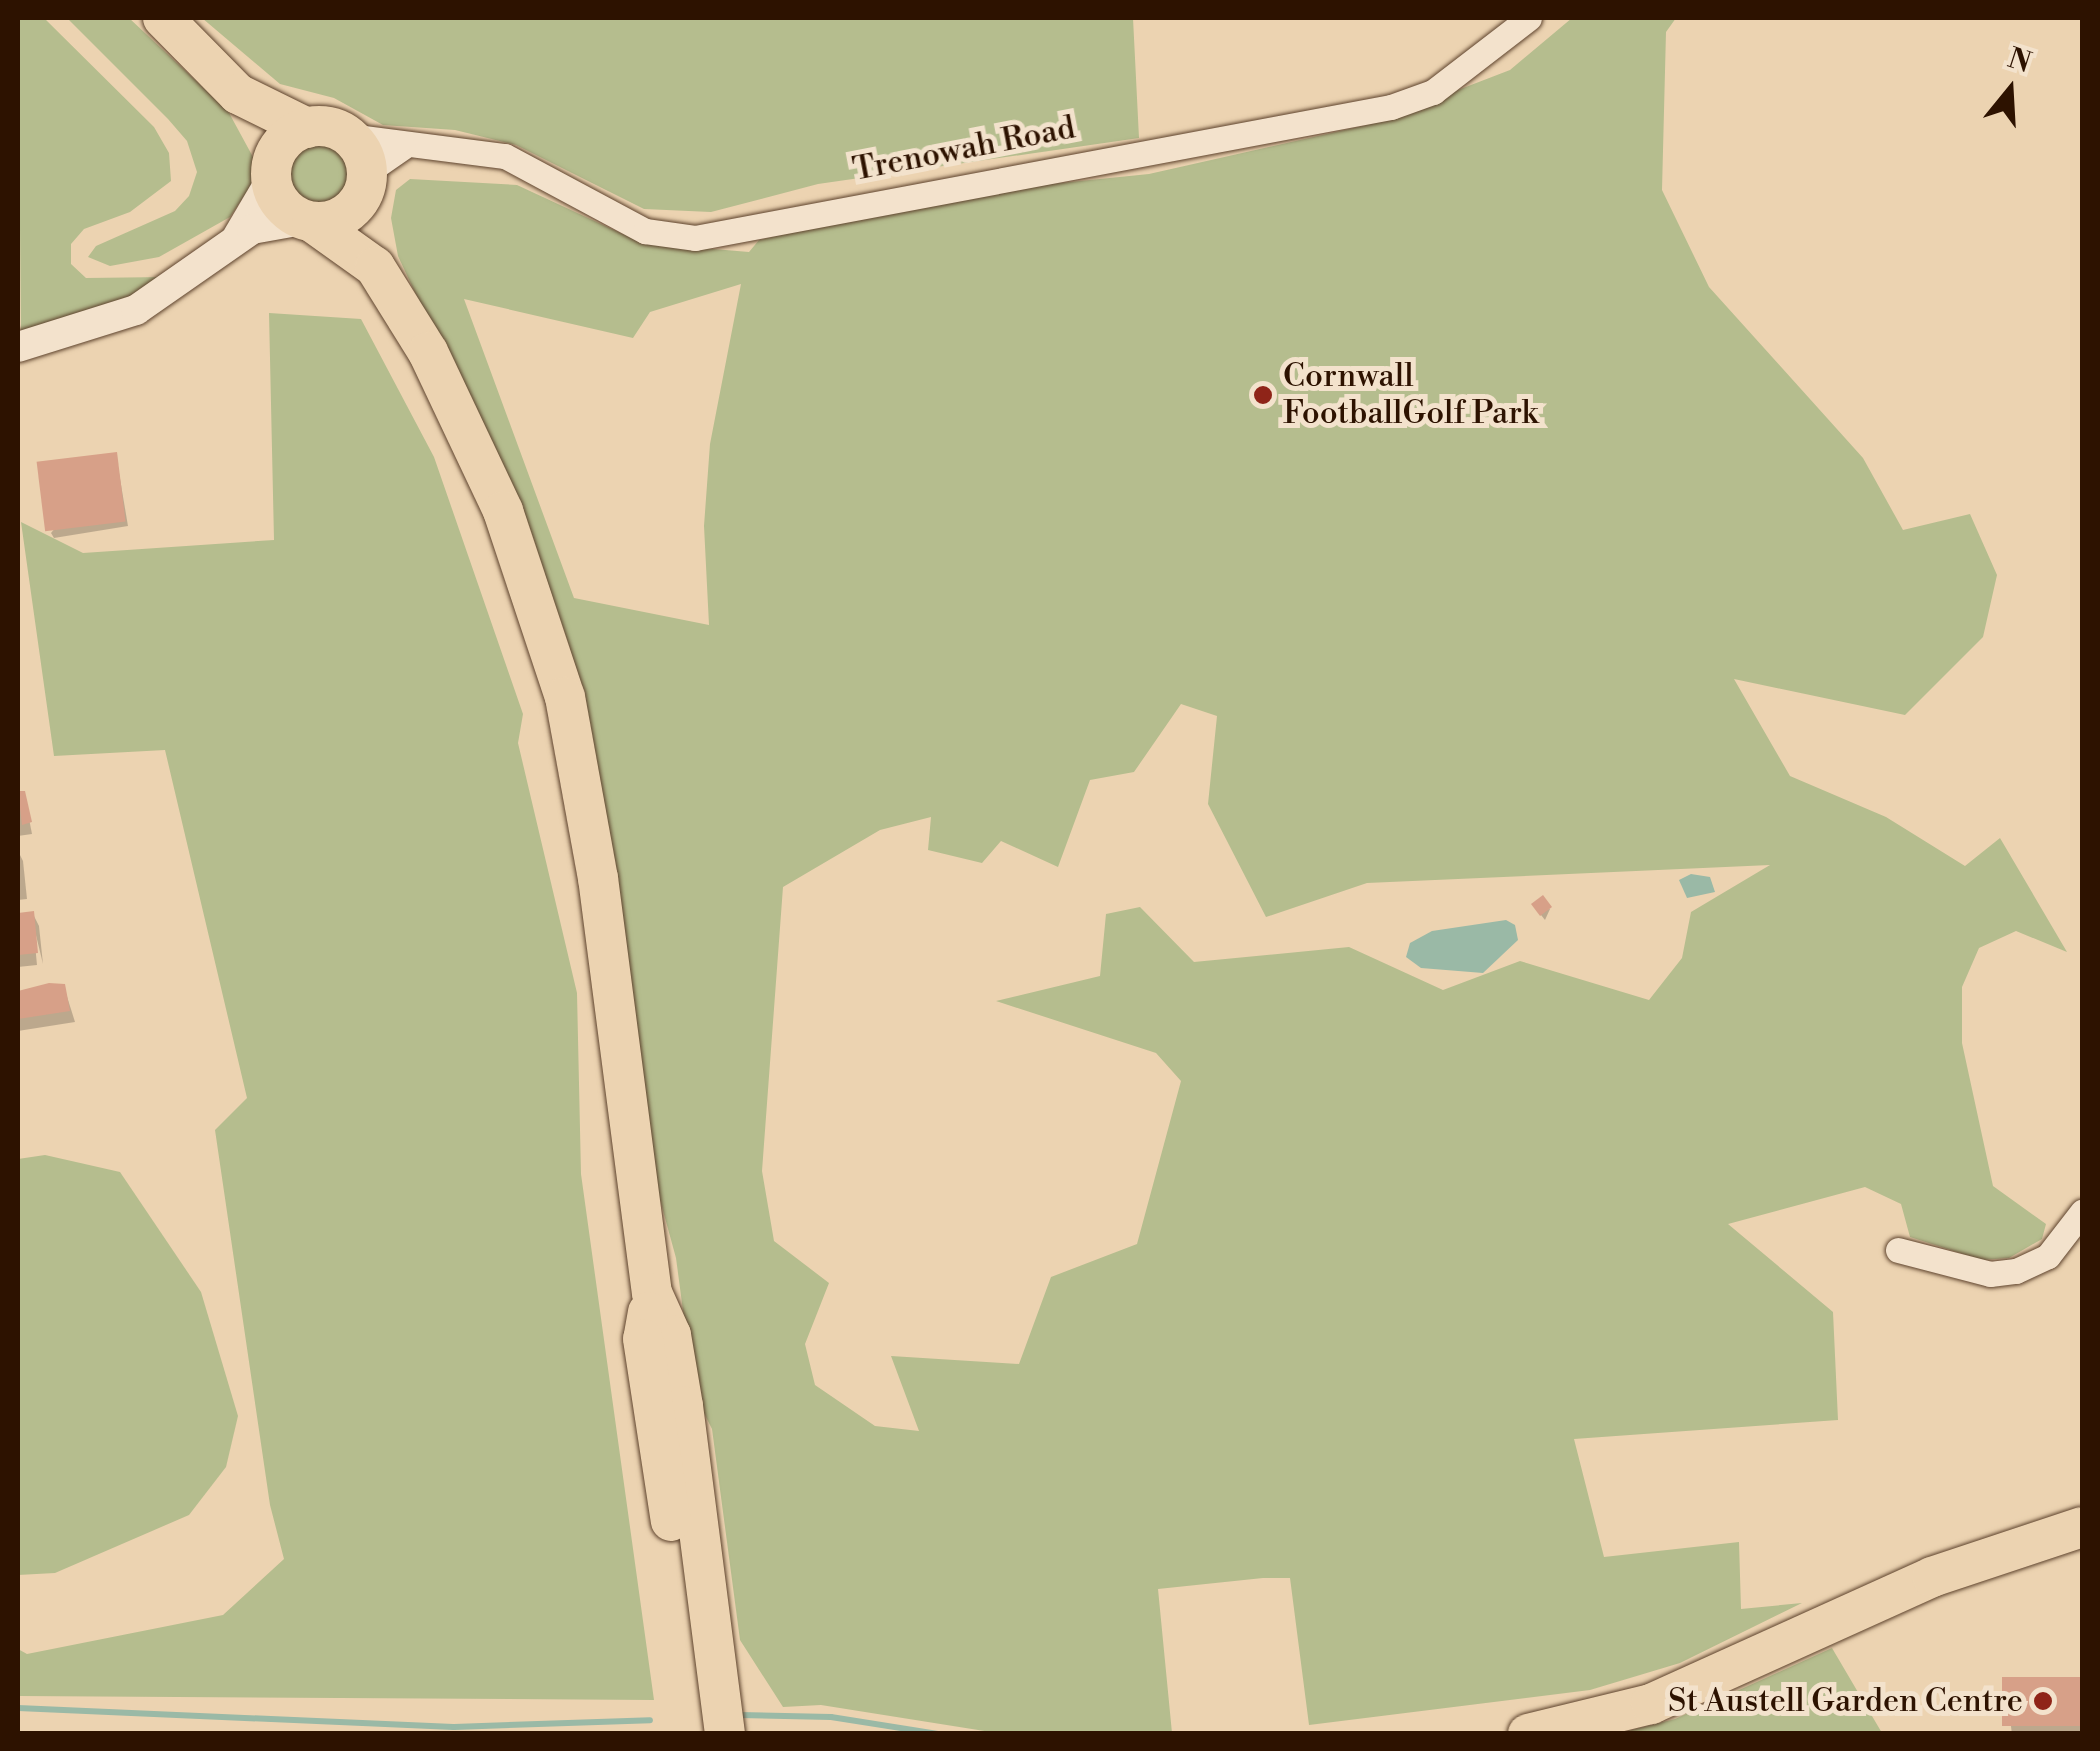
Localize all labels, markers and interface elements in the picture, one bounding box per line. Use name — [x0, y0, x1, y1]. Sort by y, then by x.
north arrow — [1960, 40, 2060, 140]
text: N — [2003, 41, 2035, 81]
street label: Trenowah Road — [850, 109, 1078, 189]
place label: Cornwall FootballGolf Park — [1283, 358, 1538, 433]
marker: Cornwall FootballGolf Park — [1252, 384, 1274, 406]
place label: St Austell Garden Centre — [1668, 1682, 2023, 1720]
marker: St Austell Garden Centre — [2032, 1690, 2054, 1712]

